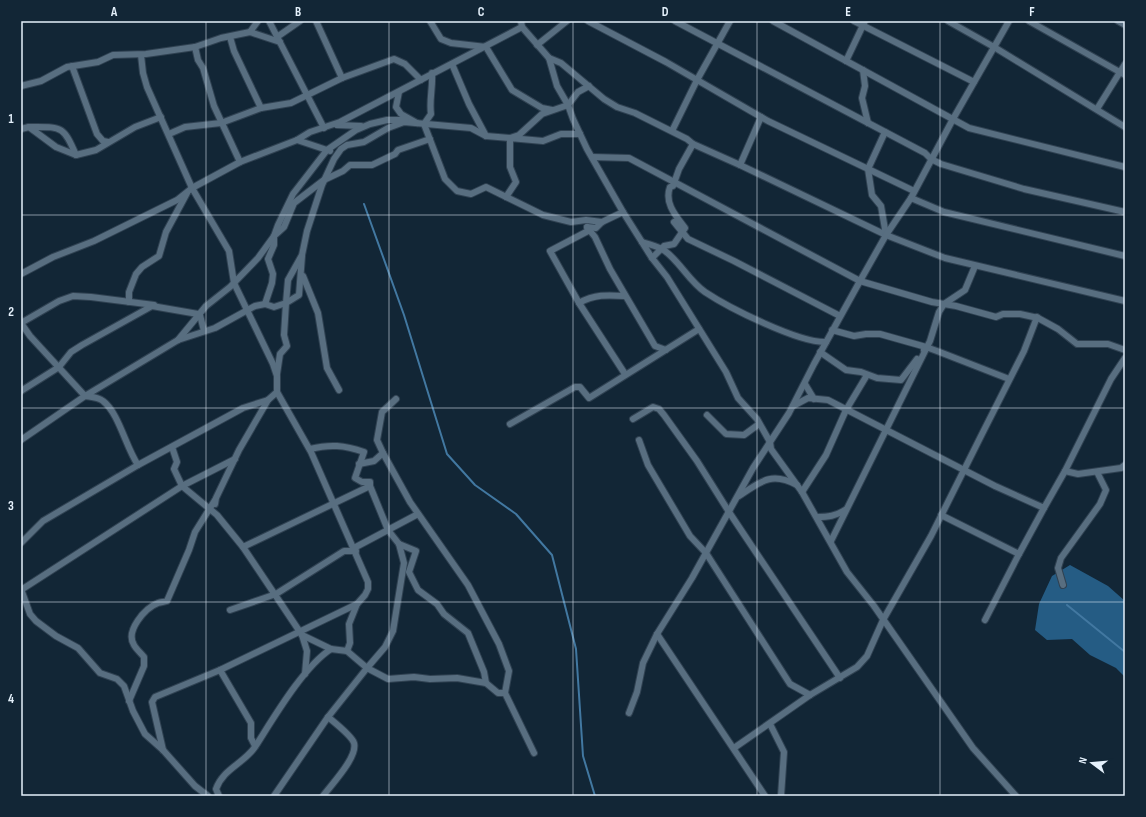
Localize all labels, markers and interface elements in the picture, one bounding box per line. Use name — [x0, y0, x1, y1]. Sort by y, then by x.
text: A — [110, 4, 118, 20]
text: B — [295, 4, 301, 20]
text: C — [478, 4, 485, 20]
text: D — [662, 4, 669, 20]
text: E — [845, 4, 851, 20]
text: F — [1029, 4, 1035, 20]
text: 1 — [8, 111, 14, 127]
text: 2 — [8, 304, 14, 320]
text: 3 — [8, 498, 14, 514]
text: 4 — [8, 691, 14, 707]
north arrow — [1072, 743, 1112, 783]
text: N — [1076, 756, 1090, 765]

